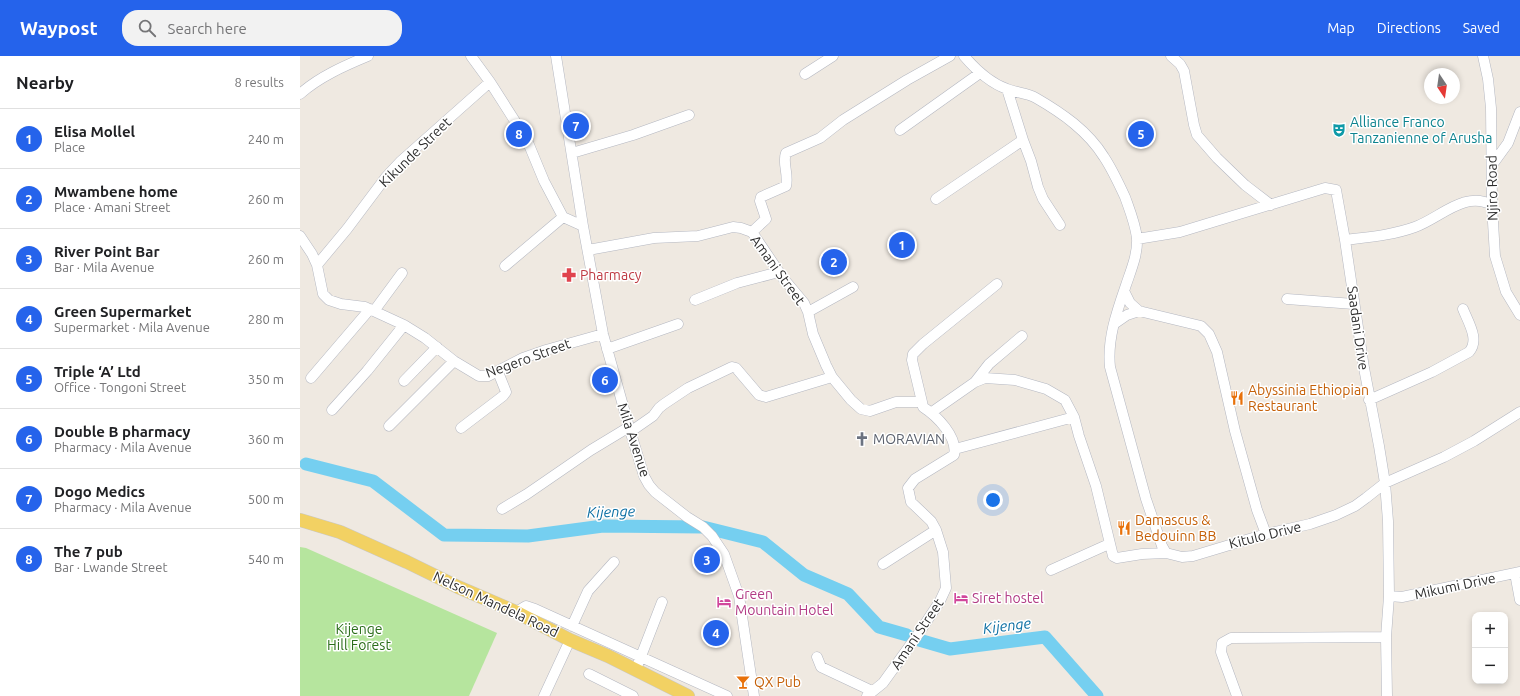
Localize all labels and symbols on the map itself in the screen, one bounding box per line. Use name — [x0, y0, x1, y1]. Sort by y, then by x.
north arrow — [1424, 68, 1460, 104]
pin: 7 — [563, 111, 589, 141]
street label: Kikunde Street — [376, 113, 455, 190]
place label: Alliance Franco Tanzanienne of Arusha — [1350, 114, 1492, 146]
pin: 8 — [506, 119, 532, 149]
pin: 5 — [1128, 119, 1154, 149]
theatre icon: Alliance Franco Tanzanienne of Arusha — [1331, 122, 1347, 138]
street label: Njiro Road — [1483, 155, 1501, 221]
pin: 1 — [889, 230, 915, 260]
street label: Amani Street — [747, 232, 809, 308]
pin: 2 — [821, 247, 847, 277]
pharmacy icon: Pharmacy — [561, 267, 577, 283]
place label: Pharmacy — [580, 267, 642, 283]
street label: Saadani Drive — [1344, 285, 1372, 371]
street label: Negero Street — [483, 335, 573, 381]
pin: 6 — [592, 365, 618, 395]
place label: Abyssinia Ethiopian Restaurant — [1248, 382, 1369, 414]
restaurant icon: Abyssinia Ethiopian Restaurant — [1229, 390, 1245, 406]
street label: Mila Avenue — [615, 401, 653, 479]
church icon: MORAVIAN — [854, 431, 870, 447]
place label: MORAVIAN — [873, 431, 945, 447]
your location — [983, 490, 1003, 510]
water label: Kijenge — [587, 502, 636, 521]
place label: Damascus & Bedouinn BB — [1135, 512, 1216, 544]
street label: Kitulo Drive — [1227, 518, 1303, 552]
restaurant icon: Damascus & Bedouinn BB — [1116, 520, 1132, 536]
pin: 3 — [694, 545, 720, 575]
street label: Nelson Mandela Road — [431, 568, 561, 640]
street label: Mikumi Drive — [1413, 570, 1497, 602]
place label: Green Mountain Hotel — [735, 586, 834, 618]
hotel icon: Siret hostel — [953, 590, 969, 606]
place label: Siret hostel — [972, 590, 1044, 606]
hotel icon: Green Mountain Hotel — [716, 594, 732, 610]
street label: Amani Street — [887, 595, 947, 672]
water label: Kijenge — [982, 614, 1032, 637]
pin: 4 — [703, 618, 729, 648]
park label: Kijenge Hill Forest — [327, 621, 391, 653]
bar icon: QX Pub — [735, 674, 751, 690]
place label: QX Pub — [754, 674, 801, 690]

